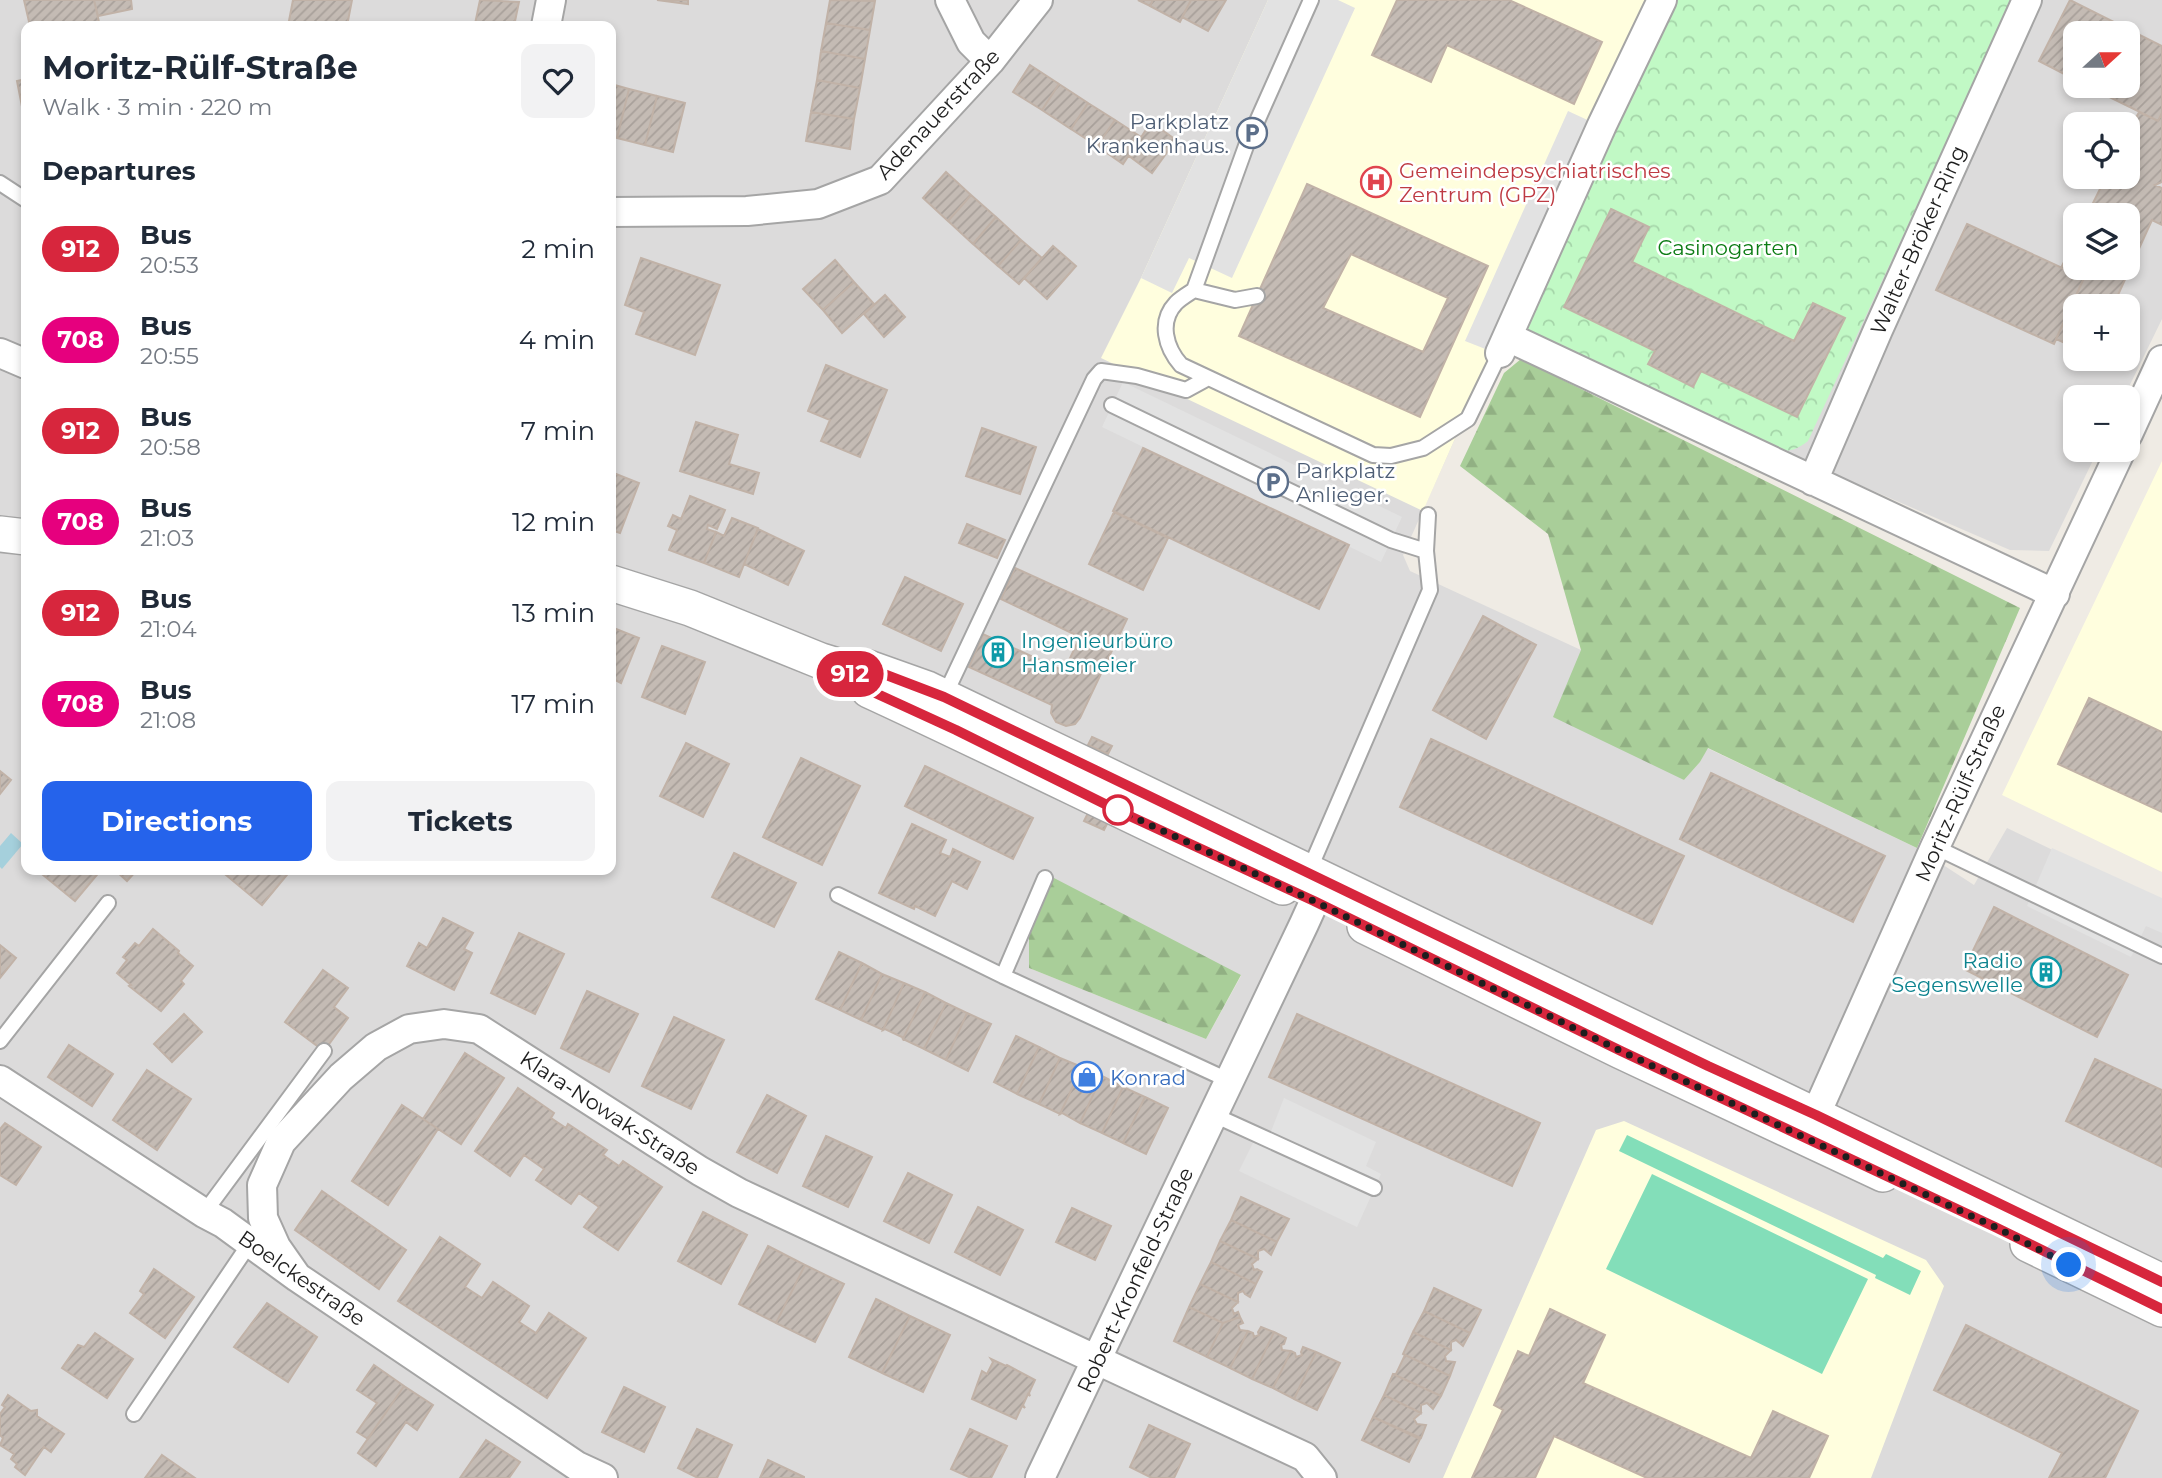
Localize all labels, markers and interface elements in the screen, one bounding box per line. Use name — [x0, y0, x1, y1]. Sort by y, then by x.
north arrow — [2063, 21, 2140, 98]
map controls — [2063, 21, 2140, 462]
button: heart — [521, 44, 595, 118]
street label: Adenauerstraße — [871, 44, 1005, 184]
text: Moritz-Rülf-Straße — [42, 47, 358, 87]
text: Walk · 3 min · 220 m — [42, 93, 272, 121]
place label: Parkplatz Krankenhaus. — [1086, 109, 1229, 158]
button: locate — [2063, 112, 2140, 189]
parking icon: Parkplatz Krankenhaus. — [1235, 116, 1269, 150]
street label: Walter-Bröker-Ring — [1865, 141, 1971, 339]
text: Departures — [42, 155, 196, 187]
place label: Gemeindepsychiatrisches Zentrum (GPZ) — [1399, 158, 1671, 207]
hospital icon: Gemeindepsychiatrisches Zentrum (GPZ) — [1359, 165, 1393, 199]
button: layers — [2063, 203, 2140, 280]
text: Bus — [140, 219, 192, 251]
text: 2 min — [521, 233, 595, 265]
text: 912 — [61, 234, 100, 263]
park label: Casinogarten — [1658, 235, 1798, 260]
text: 20:53 — [140, 251, 199, 279]
button: + — [2063, 294, 2140, 371]
text: Bus — [140, 310, 192, 342]
text: 4 min — [519, 324, 595, 356]
text: 708 — [57, 325, 104, 354]
text: 20:55 — [140, 342, 199, 370]
button: − — [2063, 385, 2140, 462]
text: Bus — [140, 401, 192, 433]
text: 7 min — [521, 415, 595, 447]
text: 912 — [61, 416, 100, 445]
text: 20:58 — [140, 433, 201, 461]
place label: Parkplatz Anlieger. — [1296, 458, 1395, 507]
parking icon: Parkplatz Anlieger. — [1256, 465, 1290, 499]
text: Bus — [140, 492, 192, 524]
text: 12 min — [512, 506, 595, 538]
text: 708 — [57, 507, 104, 536]
text: 21:03 — [140, 524, 194, 552]
text: Bus — [140, 583, 192, 615]
text: 13 min — [512, 597, 595, 629]
text: 912 — [61, 598, 100, 627]
text: 21:04 — [140, 615, 197, 643]
place label: Ingenieurbüro Hansmeier — [1021, 628, 1173, 677]
building icon: Ingenieurbüro Hansmeier — [981, 635, 1015, 669]
line badge: 912 — [810, 651, 890, 697]
text: 912 — [831, 659, 869, 688]
text: Bus — [140, 674, 192, 706]
text: 17 min — [511, 688, 595, 720]
text: 708 — [57, 689, 104, 718]
street label: Moritz-Rülf-Straße — [1910, 700, 2010, 886]
text: 21:08 — [140, 706, 196, 734]
button: Directions — [42, 781, 312, 861]
button: Tickets — [326, 781, 595, 861]
unlabelled marker — [1103, 795, 1133, 825]
place label: Radio Segenswelle — [1891, 948, 2023, 997]
building icon: Radio Segenswelle — [2029, 955, 2063, 989]
street label: Klara-Nowak-Straße — [515, 1046, 705, 1180]
shop icon: Konrad — [1070, 1060, 1104, 1094]
place label: Konrad — [1110, 1065, 1186, 1090]
street label: Robert-Kronfeld-Straße — [1072, 1163, 1198, 1397]
street label: Boelckestraße — [234, 1225, 370, 1331]
your location — [2051, 1247, 2086, 1282]

